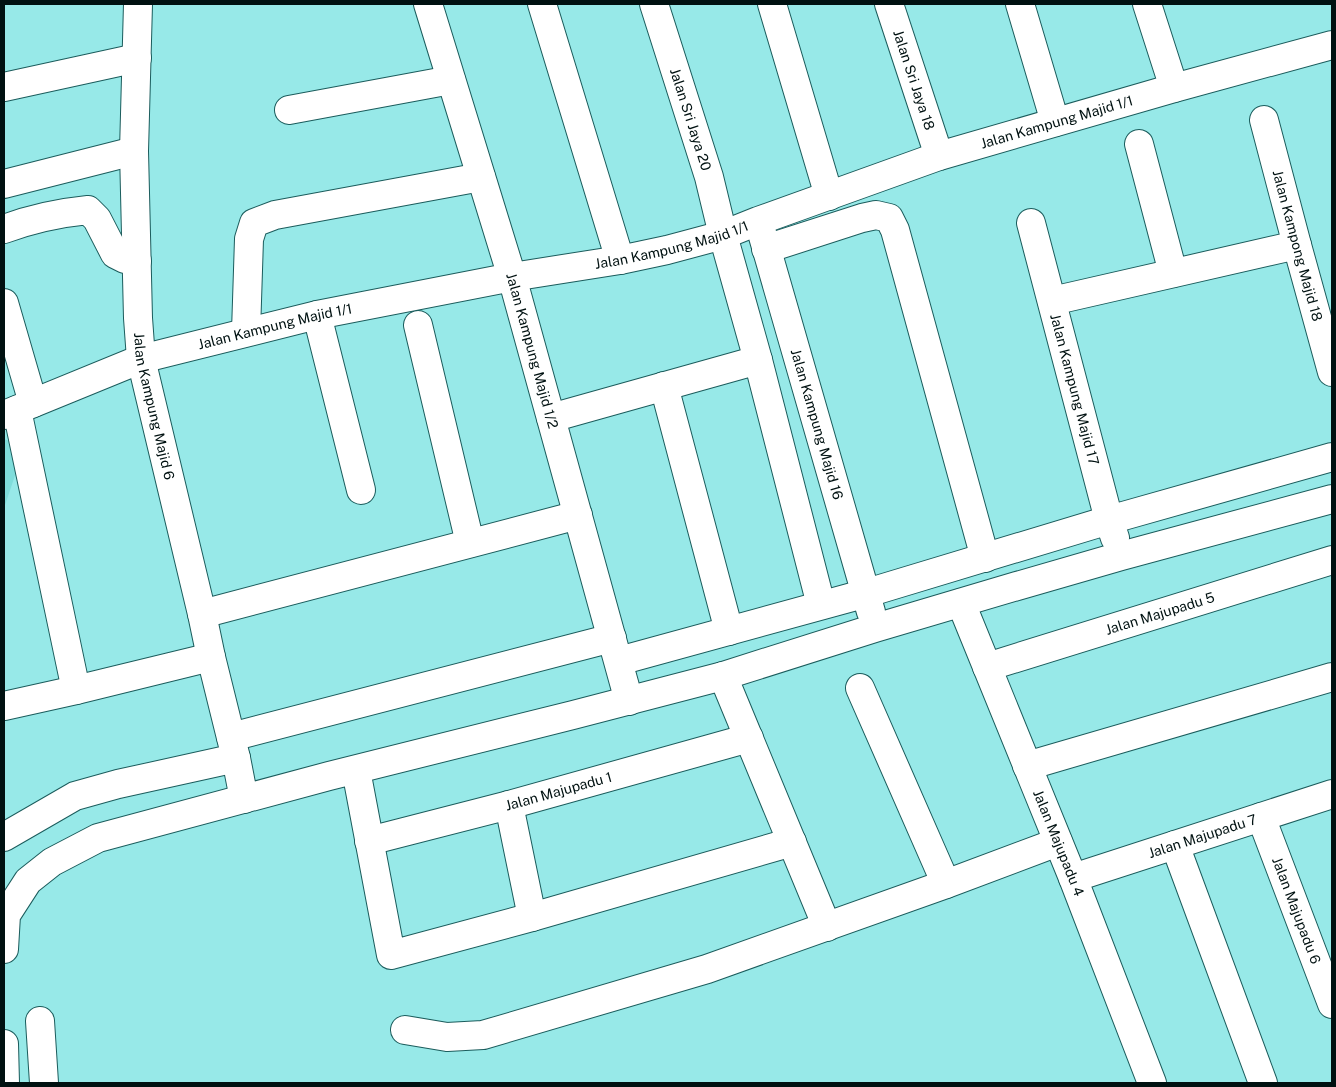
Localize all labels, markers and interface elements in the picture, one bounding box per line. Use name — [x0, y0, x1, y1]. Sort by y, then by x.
street label: Jalan Sri Jaya 18 — [890, 28, 938, 132]
street label: Jalan Sri Jaya 20 — [667, 66, 714, 173]
street label: Jalan Kampung Majid 1/1 — [979, 92, 1135, 152]
street label: Jalan Kampong Majid 18 — [1269, 168, 1326, 323]
street label: Jalan Kampung Majid 1/1 — [594, 218, 751, 272]
street label: Jalan Kampung Majid 1/2 — [503, 271, 561, 430]
street label: Jalan Kampung Majid 1/1 — [196, 300, 354, 352]
street label: Jalan Kampung Majid 17 — [1047, 312, 1102, 467]
street label: Jalan Kampung Majid 6 — [131, 332, 178, 482]
street label: Jalan Kampung Majid 16 — [788, 347, 846, 502]
street label: Jalan Majupadu 5 — [1103, 589, 1216, 638]
street label: Jalan Majupadu 1 — [503, 769, 614, 814]
street label: Jalan Majupadu 4 — [1030, 787, 1087, 899]
street label: Jalan Majupadu 7 — [1146, 811, 1259, 861]
street label: Jalan Majupadu 6 — [1269, 855, 1324, 967]

